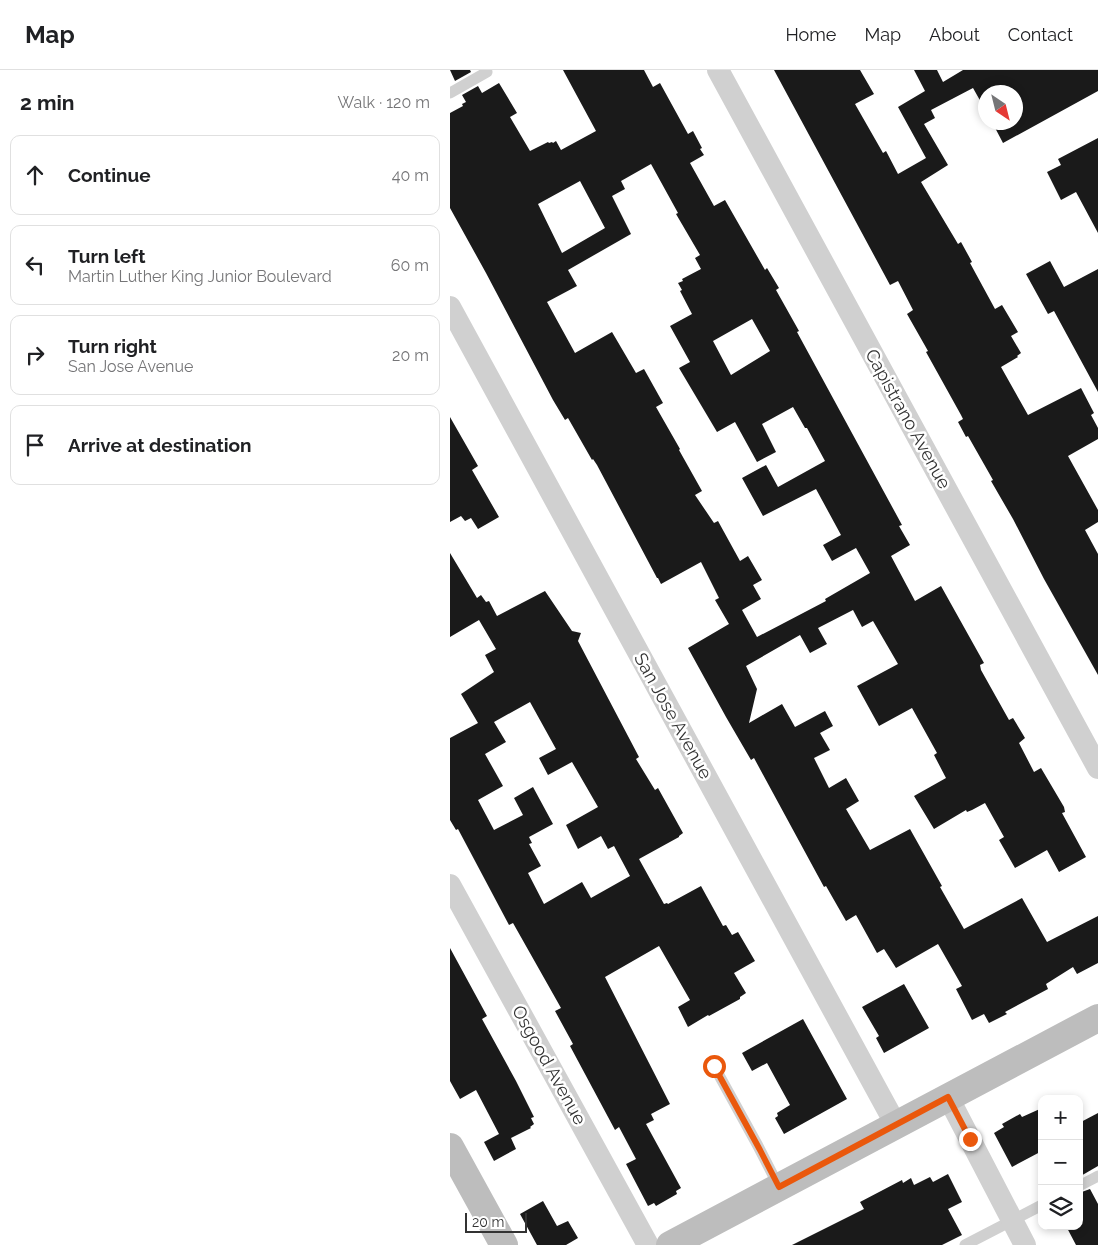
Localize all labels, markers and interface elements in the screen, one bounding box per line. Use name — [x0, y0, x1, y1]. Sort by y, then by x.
text: Map — [25, 20, 75, 49]
text: Home — [785, 24, 836, 45]
text: Map — [864, 24, 901, 45]
text: About — [929, 24, 980, 45]
text: Contact — [1008, 24, 1073, 45]
north arrow — [978, 85, 1023, 130]
text: 2 min — [20, 90, 74, 115]
text: Walk · 120 m — [338, 93, 430, 112]
icon: ahead — [21, 161, 49, 189]
text: Continue — [68, 164, 151, 186]
text: 40 m — [392, 166, 429, 185]
text: Turn left — [68, 245, 145, 267]
icon: left — [21, 251, 49, 279]
text: 60 m — [391, 256, 429, 275]
text: Martin Luther King Junior Boulevard — [68, 267, 332, 286]
text: Turn right — [68, 335, 157, 357]
icon: right — [21, 341, 49, 369]
street label: Capistrano Avenue — [861, 345, 956, 493]
text: 20 m — [392, 346, 429, 365]
text: San Jose Avenue — [68, 357, 193, 376]
icon: arrive — [21, 431, 49, 459]
text: Arrive at destination — [68, 434, 252, 456]
street label: San Jose Avenue — [630, 649, 717, 783]
street label: Osgood Avenue — [508, 1001, 591, 1128]
route start — [703, 1055, 726, 1078]
map controls — [1038, 1095, 1083, 1230]
button: + — [1038, 1095, 1083, 1140]
route end — [959, 1128, 982, 1151]
button: − — [1038, 1140, 1083, 1185]
button: layers — [1038, 1185, 1083, 1230]
scale bar — [465, 1210, 528, 1233]
text: 20 m — [472, 1214, 504, 1230]

